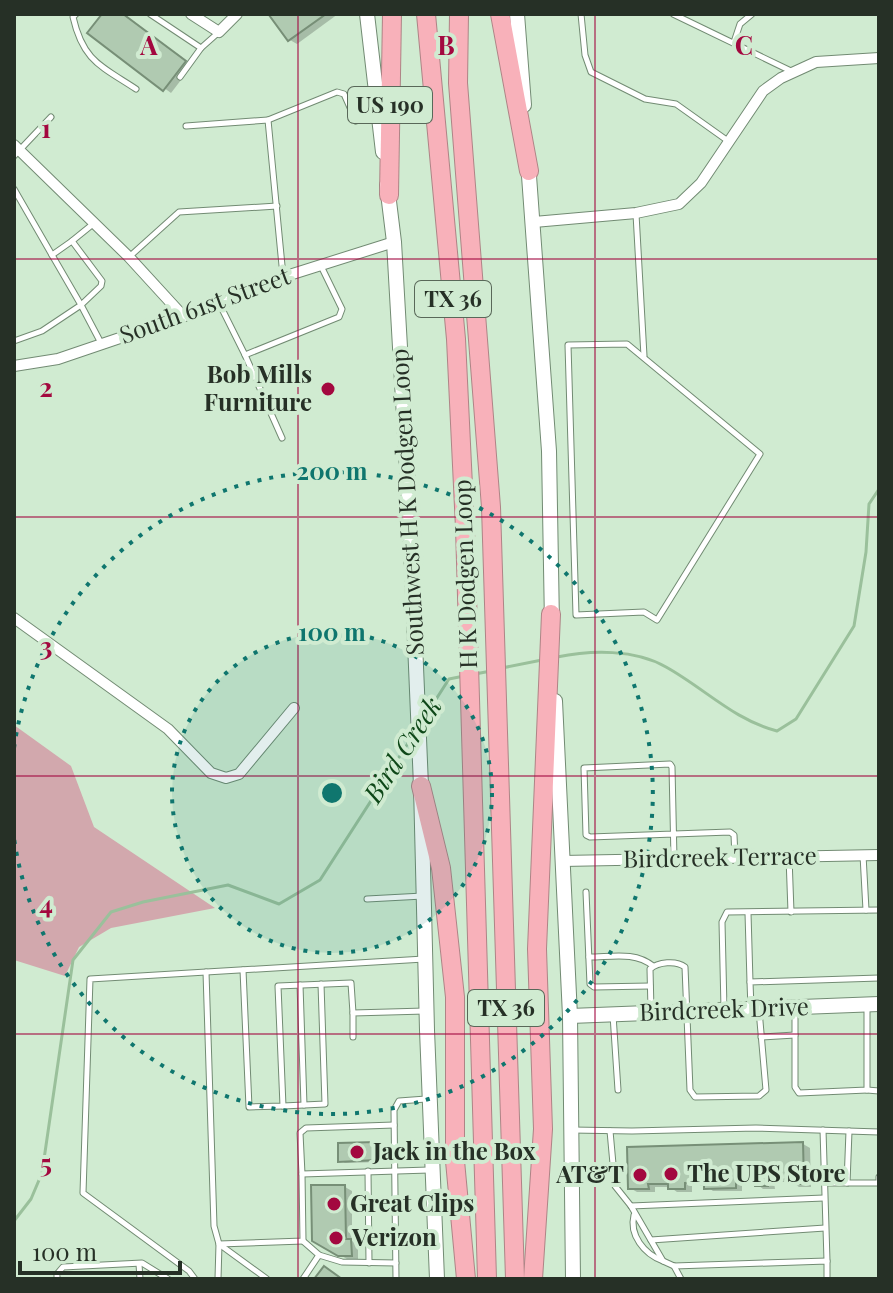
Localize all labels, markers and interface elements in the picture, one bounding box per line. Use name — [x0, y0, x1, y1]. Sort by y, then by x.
text: A — [139, 27, 158, 62]
text: B — [437, 27, 455, 62]
text: C — [735, 27, 753, 62]
road number: US 190 — [348, 87, 432, 123]
text: 1 — [41, 110, 51, 145]
street label: South 61st Street — [115, 258, 294, 350]
road number: TX 36 — [415, 281, 491, 317]
street label: Southwest H K Dodgen Loop — [382, 348, 430, 656]
place label: Bob Mills Furniture — [204, 357, 312, 417]
text: 2 — [39, 369, 53, 404]
marker: Bob Mills Furniture — [319, 380, 337, 398]
text: 200 m — [297, 454, 368, 486]
street label: H K Dodgen Loop — [445, 479, 483, 669]
text: 100 m — [298, 615, 366, 647]
text: 3 — [40, 628, 52, 663]
water label: Bird Creek — [354, 690, 449, 810]
centre of rings — [318, 779, 346, 807]
street label: Birdcreek Terrace — [623, 838, 817, 874]
text: 4 — [39, 886, 53, 921]
street label: Birdcreek Drive — [639, 989, 809, 1027]
road number: TX 36 — [468, 990, 544, 1026]
place label: Jack in the Box — [372, 1134, 536, 1166]
marker: Jack in the Box — [348, 1143, 366, 1161]
text: 5 — [40, 1145, 52, 1180]
place label: The UPS Store — [687, 1156, 846, 1188]
place label: AT&T — [555, 1157, 624, 1189]
marker: The UPS Store — [662, 1165, 680, 1183]
marker: AT&T — [631, 1166, 649, 1184]
place label: Great Clips — [350, 1186, 474, 1218]
marker: Great Clips — [325, 1195, 343, 1213]
place label: Verizon — [351, 1220, 437, 1252]
scale bar — [20, 1225, 180, 1275]
marker: Verizon — [327, 1229, 345, 1247]
text: 100 m — [32, 1235, 97, 1267]

